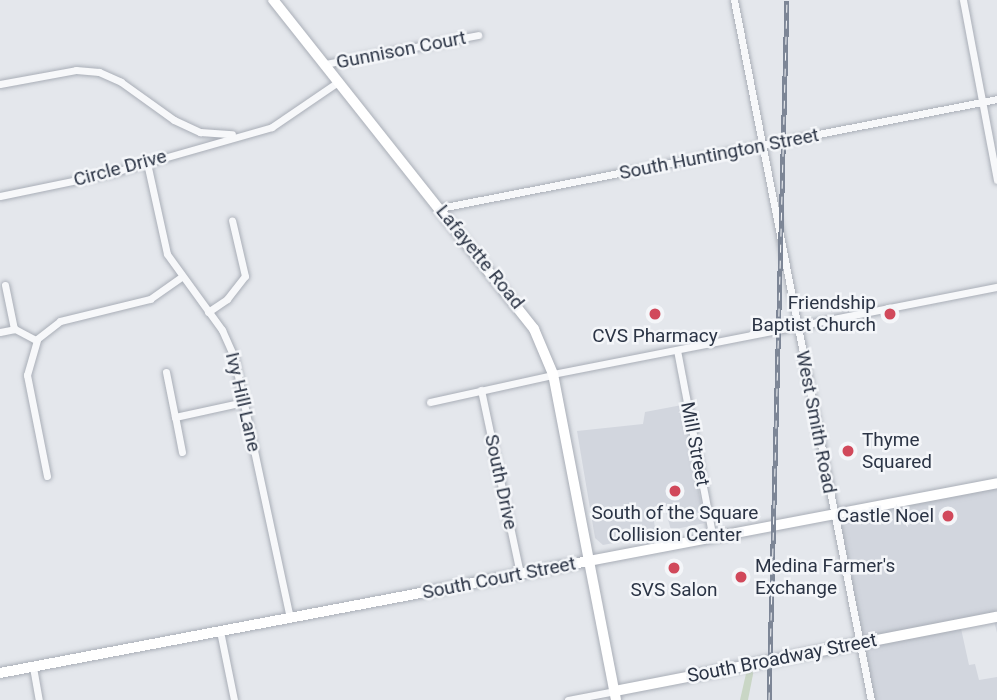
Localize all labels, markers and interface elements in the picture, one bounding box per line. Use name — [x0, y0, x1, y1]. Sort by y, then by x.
street label: Gunnison Court — [334, 26, 468, 74]
street label: South Huntington Street — [617, 123, 821, 185]
street label: Circle Drive — [71, 145, 169, 191]
street label: Lafayette Road — [431, 200, 529, 314]
place label: Friendship Baptist Church — [752, 292, 876, 336]
marker: CVS Pharmacy — [647, 306, 663, 322]
marker: Friendship Baptist Church — [882, 306, 898, 322]
place label: CVS Pharmacy — [592, 325, 718, 347]
street label: West Smith Road — [791, 349, 841, 495]
street label: Ivy Hill Lane — [220, 350, 266, 454]
street label: Mill Street — [676, 400, 714, 488]
place label: Thyme Squared — [862, 429, 932, 473]
street label: South Drive — [480, 432, 522, 532]
marker: Thyme Squared — [840, 443, 856, 459]
marker: South of the Square Collision Center — [667, 483, 683, 499]
place label: South of the Square Collision Center — [592, 502, 758, 546]
place label: Castle Noel — [837, 505, 934, 527]
marker: Castle Noel — [940, 508, 956, 524]
street label: South Court Street — [420, 552, 578, 604]
place label: Medina Farmer's Exchange — [755, 555, 895, 599]
marker: SVS Salon — [666, 560, 682, 576]
marker: Medina Farmer's Exchange — [733, 569, 749, 585]
place label: SVS Salon — [631, 579, 717, 601]
street label: South Broadway Street — [685, 628, 879, 688]

